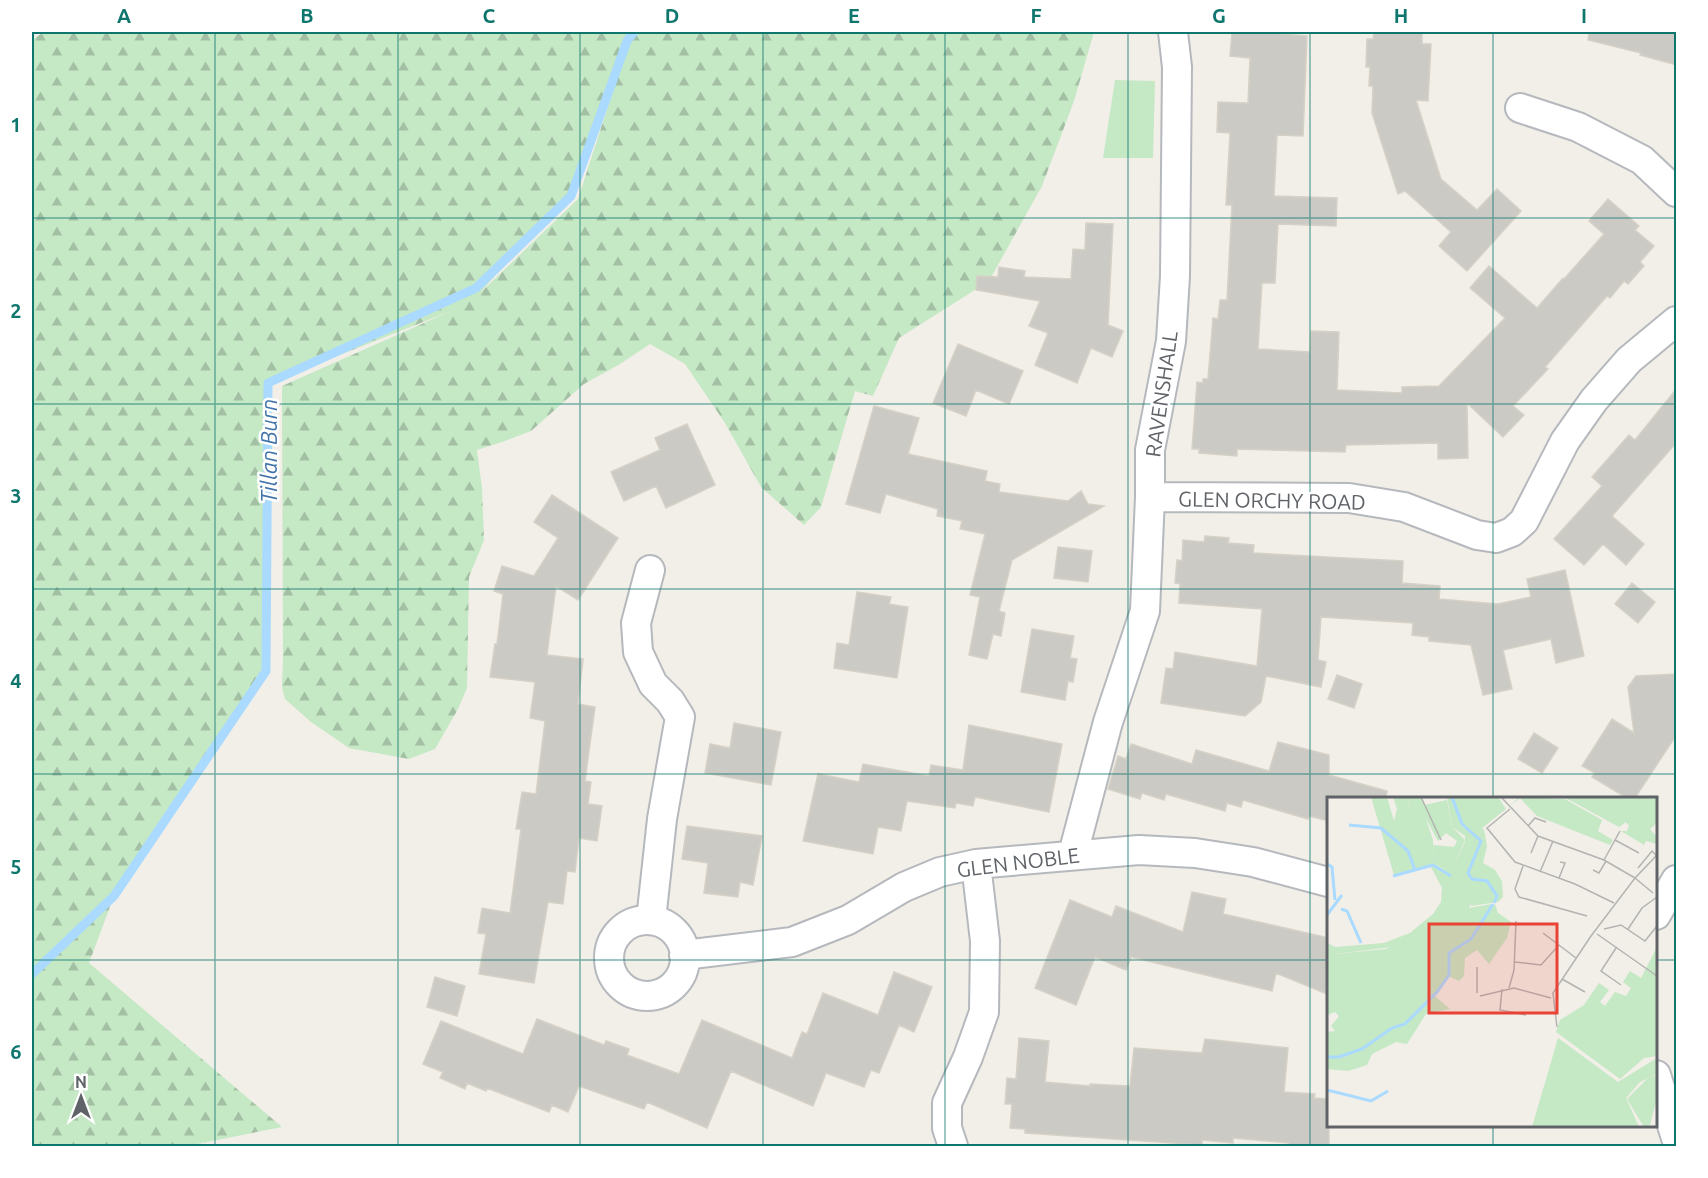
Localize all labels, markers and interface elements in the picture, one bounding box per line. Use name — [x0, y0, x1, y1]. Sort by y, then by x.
text: A — [117, 4, 131, 27]
text: B — [300, 4, 314, 27]
text: C — [483, 4, 496, 27]
text: D — [665, 4, 679, 27]
text: E — [848, 4, 860, 27]
text: F — [1030, 4, 1042, 27]
text: G — [1212, 4, 1226, 27]
text: H — [1394, 4, 1408, 27]
text: I — [1581, 4, 1587, 27]
text: 1 — [10, 113, 22, 136]
text: 2 — [10, 299, 22, 322]
street label: RAVENSHALL — [1140, 329, 1182, 459]
water label: Tillan Burn — [256, 399, 281, 503]
text: 3 — [10, 484, 22, 507]
street label: GLEN ORCHY ROAD — [1178, 486, 1366, 514]
text: 4 — [10, 669, 22, 692]
inset map — [1327, 797, 1657, 1127]
street label: GLEN NOBLE — [955, 843, 1081, 881]
text: 5 — [10, 855, 22, 878]
text: 6 — [10, 1040, 22, 1063]
north arrow — [51, 1067, 111, 1127]
text: N — [75, 1073, 87, 1091]

